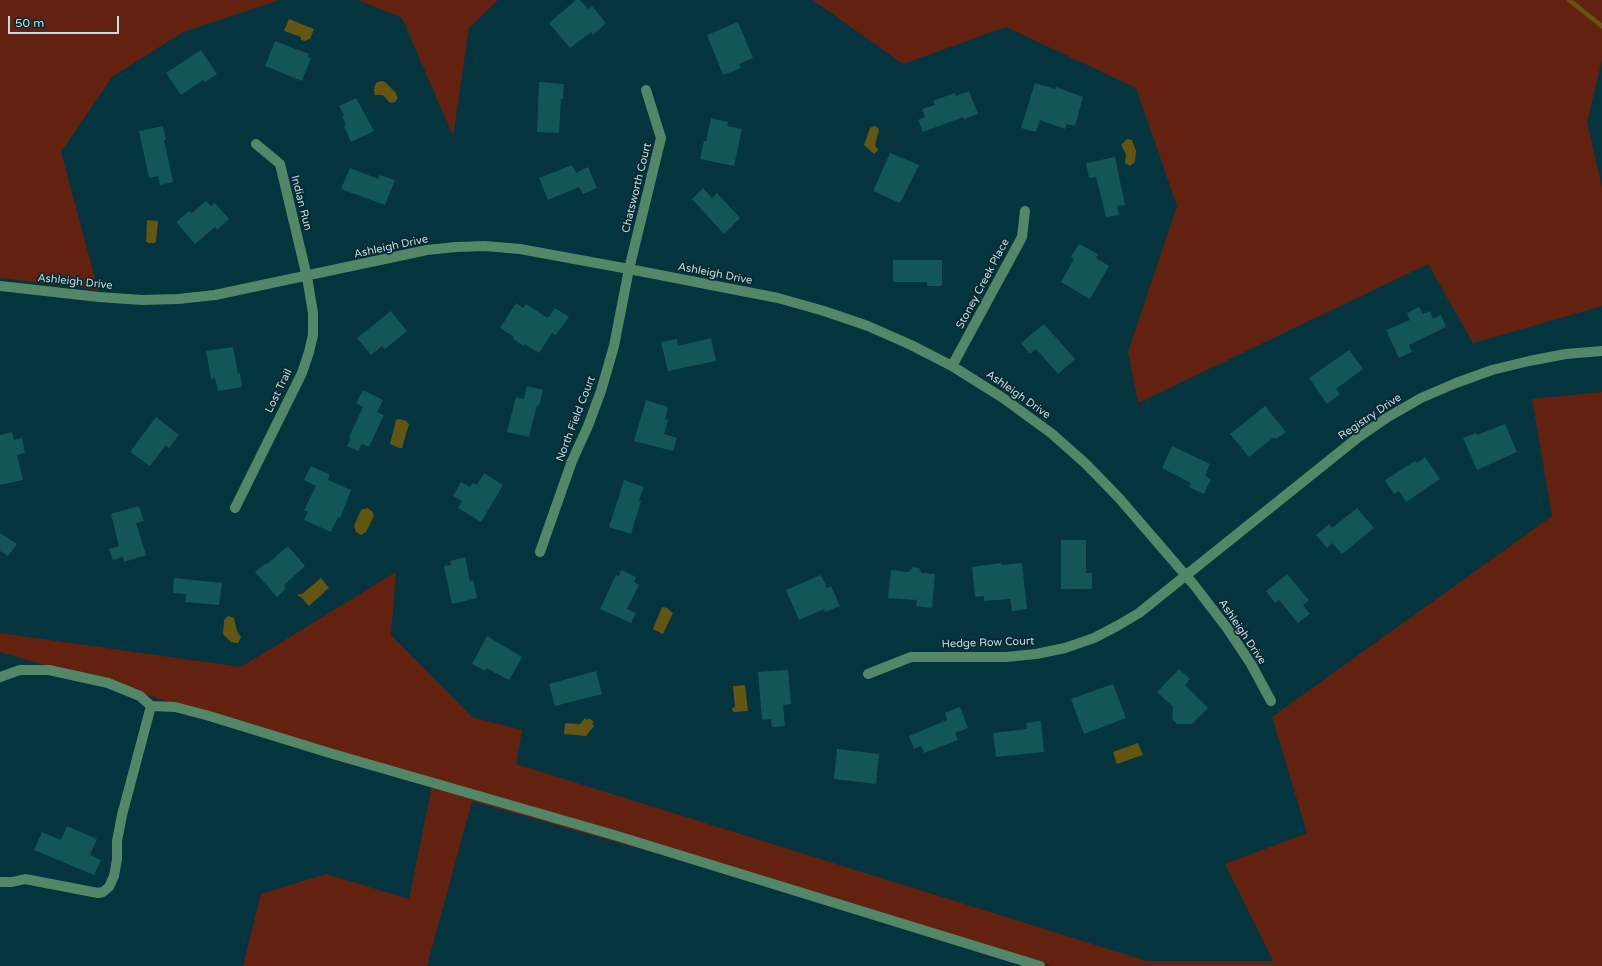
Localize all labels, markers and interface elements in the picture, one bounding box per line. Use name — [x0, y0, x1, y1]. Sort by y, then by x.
scale bar — [10, 8, 121, 34]
text: 50 m — [15, 16, 44, 30]
street label: Chatsworth Court — [619, 142, 655, 234]
street label: Indian Run — [288, 174, 314, 232]
street label: Ashleigh Drive — [353, 233, 429, 261]
street label: Stoney Creek Place — [954, 237, 1012, 331]
street label: Ashleigh Drive — [677, 260, 753, 288]
street label: Ashleigh Drive — [37, 271, 113, 293]
street label: Lost Trail — [263, 367, 295, 415]
street label: Ashleigh Drive — [983, 368, 1053, 422]
street label: North Field Court — [554, 374, 598, 464]
street label: Registry Drive — [1336, 391, 1404, 443]
street label: Ashleigh Drive — [1215, 597, 1269, 667]
street label: Hedge Row Court — [941, 635, 1035, 651]

